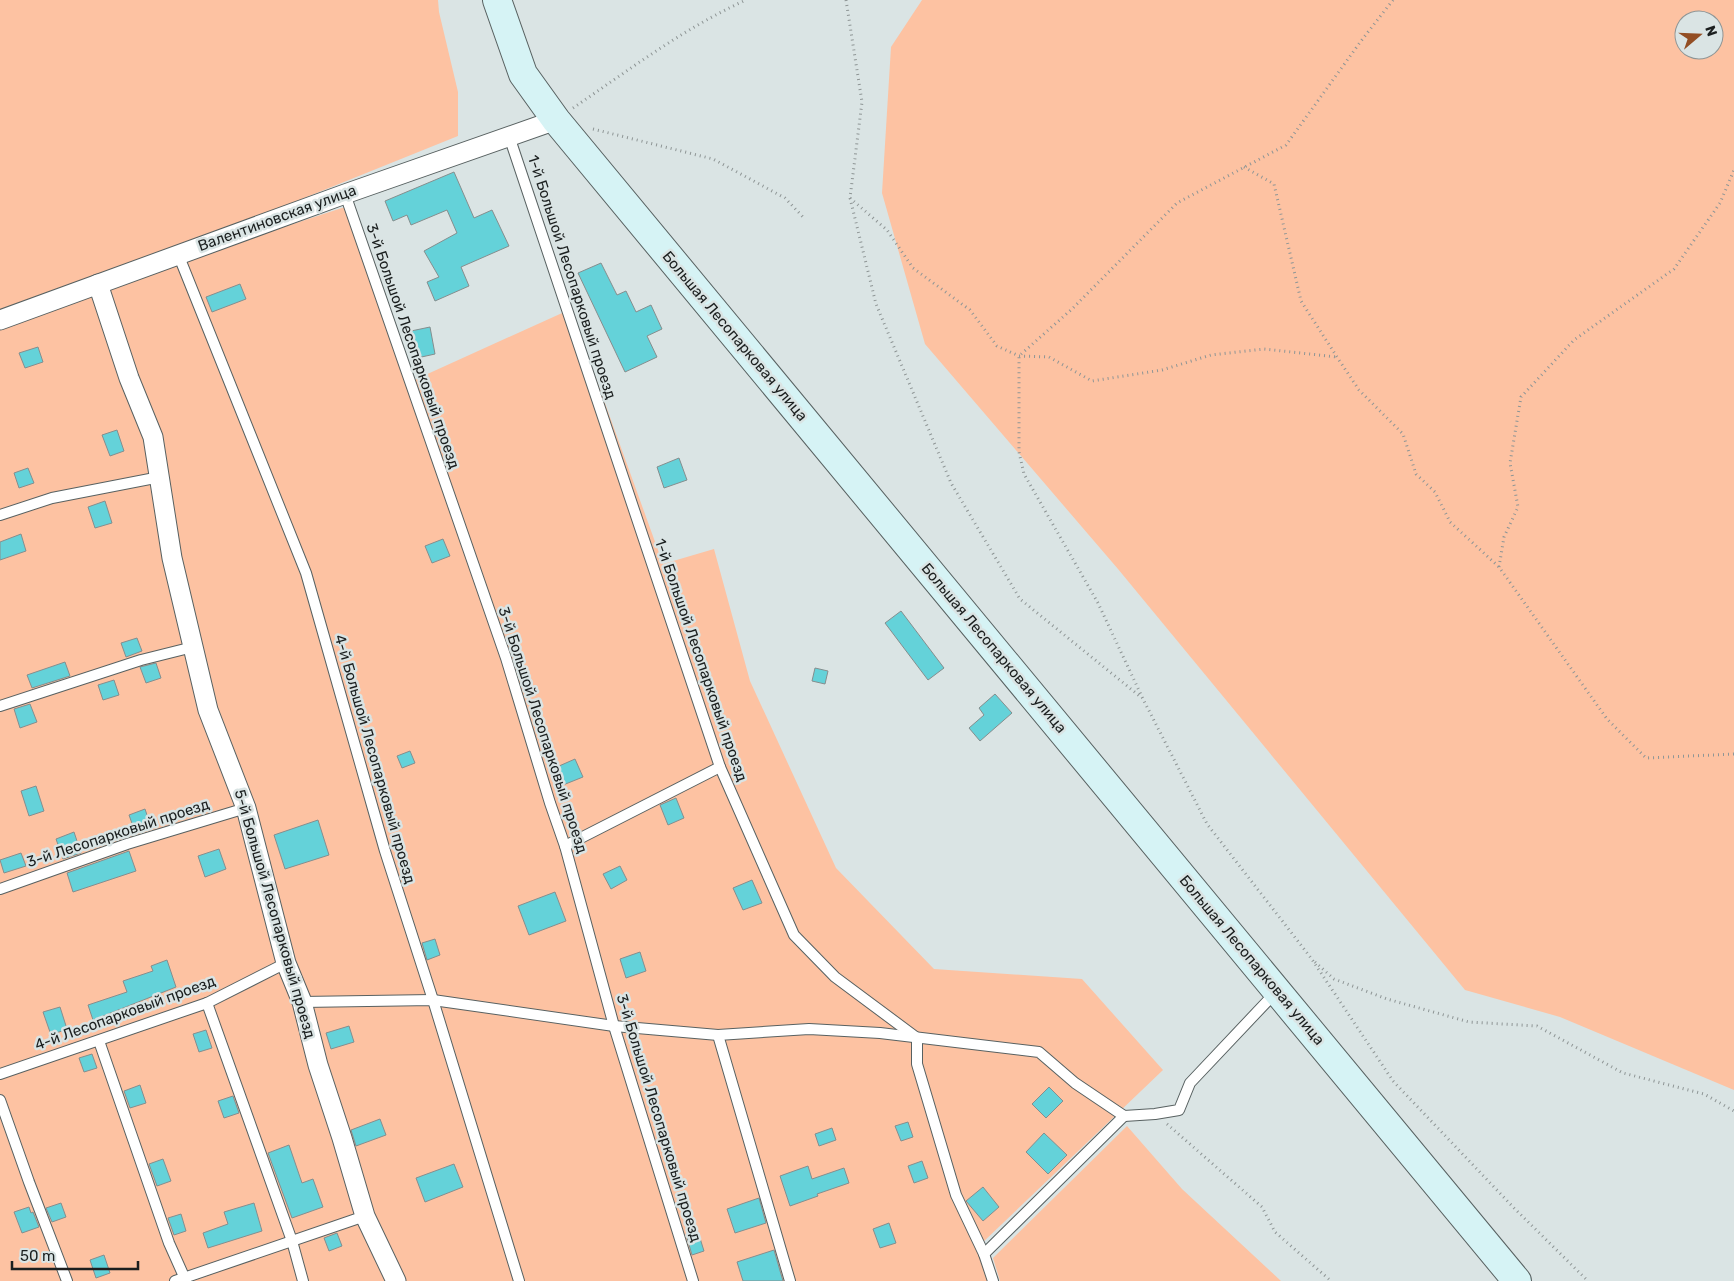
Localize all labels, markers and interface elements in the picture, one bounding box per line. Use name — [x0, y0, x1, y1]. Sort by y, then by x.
north arrow — [1674, 10, 1724, 60]
text: N — [1701, 23, 1720, 38]
street label: 1-й Большой Лесопарковый проезд — [524, 153, 620, 401]
street label: Валентиновская улица — [195, 181, 359, 255]
street label: 3-й Большой Лесопарковый проезд — [362, 221, 464, 471]
street label: Большая Лесопарковая улица — [659, 247, 811, 425]
street label: 1-й Большой Лесопарковый проезд — [651, 536, 751, 784]
street label: Большая Лесопарковая улица — [918, 559, 1070, 737]
street label: 3-й Большой Лесопарковый проезд — [495, 604, 591, 856]
street label: 4-й Большой Лесопарковый проезд — [331, 632, 419, 886]
street label: 5-й Большой Лесопарковый проезд — [231, 787, 319, 1041]
street label: 3-й Лесопарковый проезд — [25, 795, 211, 871]
street label: Большая Лесопарковая улица — [1176, 871, 1328, 1049]
street label: 4-й Лесопарковый проезд — [32, 972, 218, 1054]
street label: 3-й Большой Лесопарковый проезд — [613, 992, 705, 1244]
scale bar — [12, 1238, 139, 1270]
text: 50 m — [20, 1247, 55, 1265]

